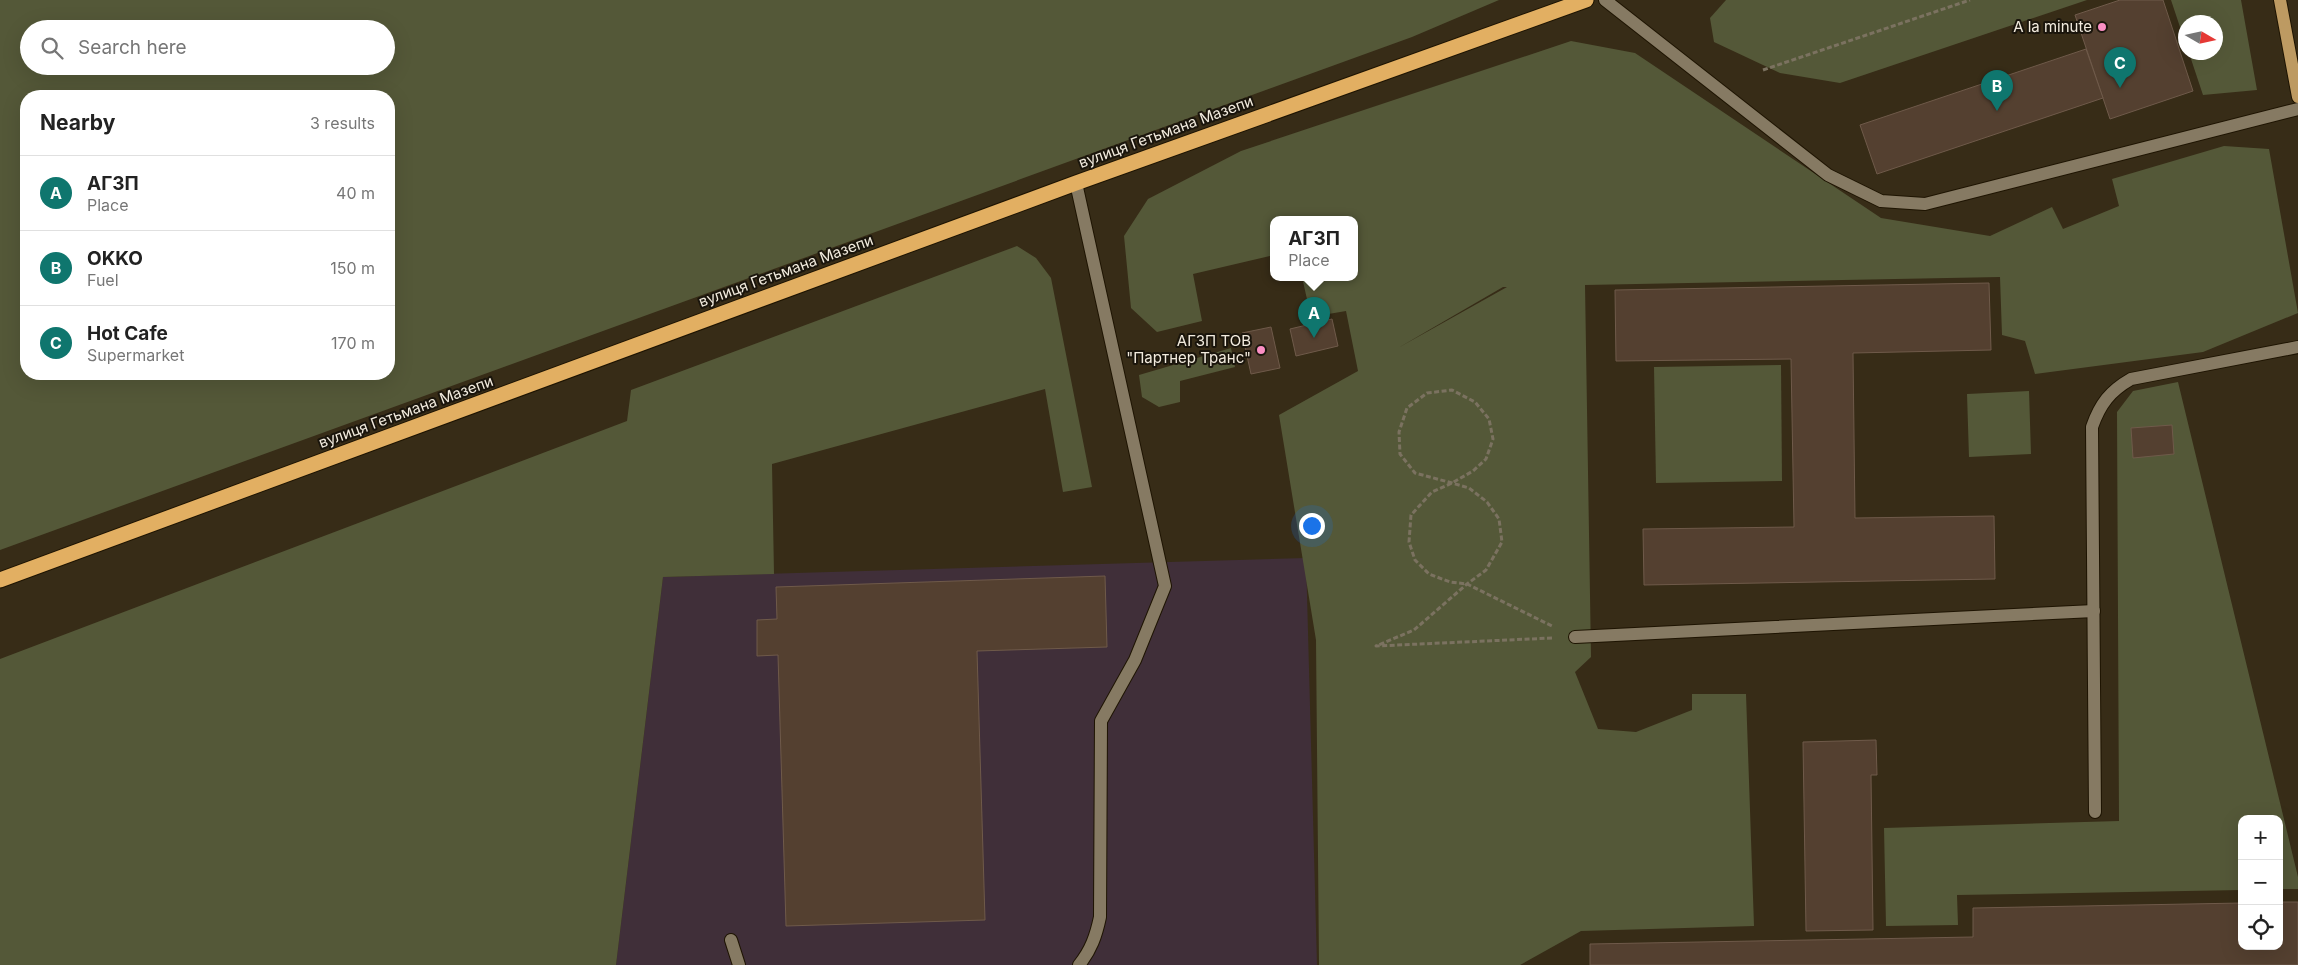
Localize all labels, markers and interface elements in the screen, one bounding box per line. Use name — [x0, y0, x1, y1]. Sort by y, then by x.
north arrow — [2178, 15, 2223, 60]
place label: A la minute — [2013, 17, 2092, 36]
search box — [20, 20, 395, 75]
marker: A la minute — [2096, 21, 2108, 33]
icon: search — [38, 34, 66, 62]
text: Search here — [78, 36, 187, 59]
pin: C — [2104, 47, 2136, 88]
pin: B — [1981, 70, 2013, 111]
street label: вулиця Гетьмана Мазепи — [1076, 91, 1256, 172]
text: Nearby — [40, 110, 115, 135]
text: 3 results — [310, 113, 375, 133]
text: АГЗП — [87, 172, 139, 195]
text: A — [50, 183, 62, 203]
text: 40 m — [336, 183, 375, 203]
text: Place — [87, 195, 129, 215]
popup — [1270, 216, 1358, 281]
text: АГЗП — [1288, 227, 1340, 250]
street label: вулиця Гетьмана Мазепи — [696, 230, 876, 311]
text: OKKO — [87, 247, 143, 270]
text: Place — [1288, 250, 1330, 270]
text: B — [51, 258, 61, 278]
text: 150 m — [330, 258, 375, 278]
text: Fuel — [87, 270, 119, 290]
pin: A — [1298, 297, 1330, 338]
text: Hot Cafe — [87, 322, 168, 345]
place label: АГЗП ТОВ "Партнер Транс" — [1126, 331, 1251, 367]
text: C — [50, 333, 62, 353]
text: 170 m — [331, 333, 375, 353]
marker: АГЗП ТОВ "Партнер Транс" — [1255, 344, 1267, 356]
text: Supermarket — [87, 345, 184, 365]
street label: вулиця Гетьмана Мазепи — [316, 371, 496, 452]
your location — [1299, 513, 1325, 539]
map controls — [2238, 815, 2283, 950]
button: + — [2238, 815, 2283, 860]
button: − — [2238, 860, 2283, 905]
button: locate — [2238, 905, 2283, 950]

